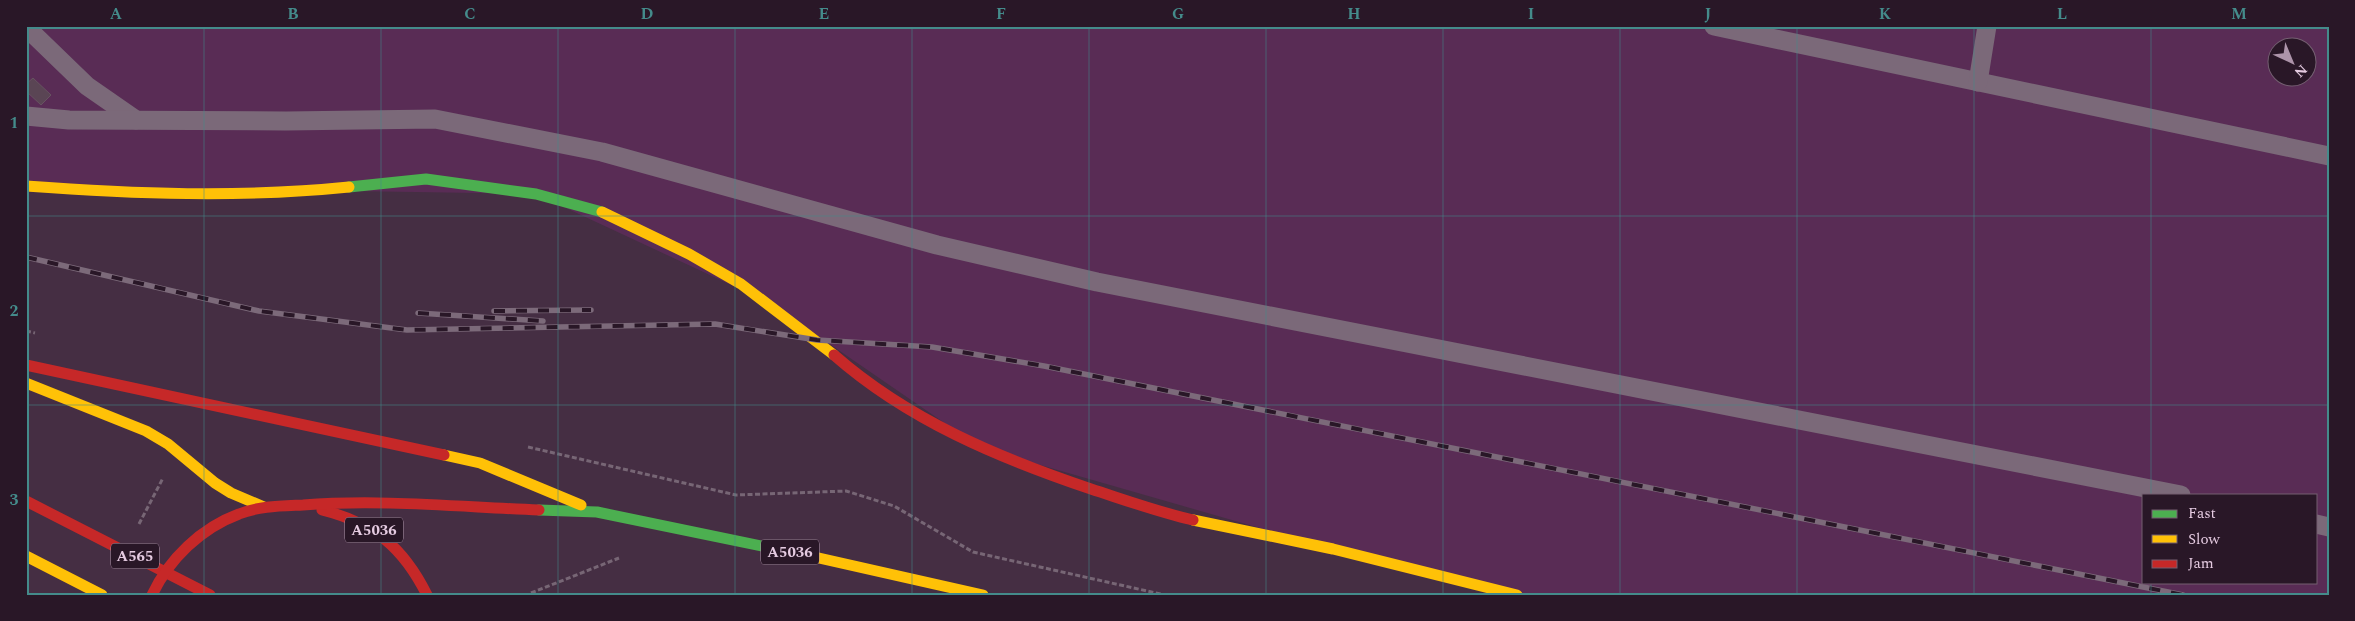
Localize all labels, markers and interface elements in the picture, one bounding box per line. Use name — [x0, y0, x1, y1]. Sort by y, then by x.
text: A — [110, 2, 123, 26]
text: B — [287, 2, 299, 26]
text: C — [464, 2, 476, 26]
text: D — [641, 2, 654, 26]
text: E — [819, 2, 829, 26]
text: F — [996, 2, 1006, 26]
text: G — [1172, 2, 1184, 26]
text: H — [1347, 2, 1361, 26]
text: I — [1528, 2, 1534, 26]
text: J — [1705, 2, 1712, 26]
text: K — [1879, 2, 1892, 26]
text: L — [2057, 2, 2067, 26]
text: M — [2231, 2, 2247, 26]
north arrow — [2268, 38, 2318, 88]
text: N — [2289, 59, 2312, 83]
text: 1 — [10, 111, 18, 135]
text: 2 — [10, 299, 19, 323]
text: 3 — [10, 488, 19, 512]
legend — [2142, 494, 2318, 584]
text: Fast — [2188, 502, 2216, 525]
road number: A5036 — [345, 518, 403, 542]
text: Slow — [2188, 528, 2220, 551]
road number: A5036 — [761, 540, 819, 564]
road number: A565 — [111, 544, 159, 568]
text: Jam — [2188, 552, 2214, 575]

